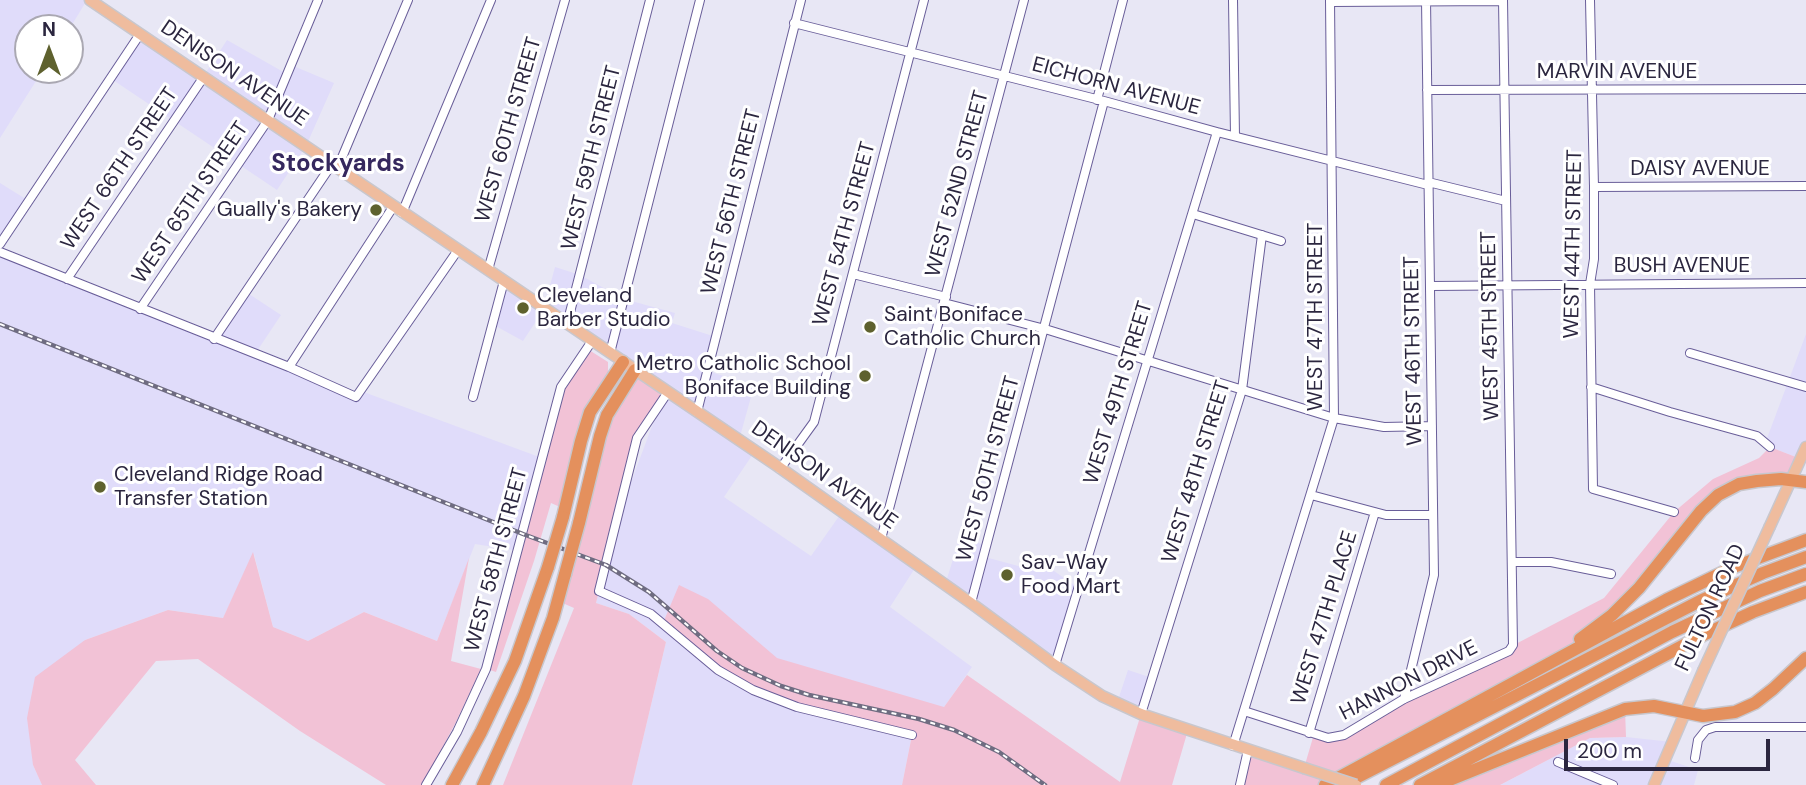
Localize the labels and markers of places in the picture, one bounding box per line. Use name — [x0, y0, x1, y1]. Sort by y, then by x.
place label: Gually's Bakery — [217, 197, 362, 223]
marker: Gually's Bakery — [368, 202, 384, 218]
place label: Cleveland Barber Studio — [537, 283, 670, 333]
marker: Cleveland Barber Studio — [515, 300, 531, 316]
place label: Saint Boniface Catholic Church — [884, 302, 1041, 352]
marker: Saint Boniface Catholic Church — [862, 319, 878, 335]
place label: Metro Catholic School Boniface Building — [636, 351, 851, 401]
marker: Metro Catholic School Boniface Building — [857, 368, 873, 384]
place label: Cleveland Ridge Road Transfer Station — [114, 462, 323, 512]
marker: Cleveland Ridge Road Transfer Station — [92, 479, 108, 495]
place label: Sav-Way Food Mart — [1021, 550, 1121, 600]
marker: Sav-Way Food Mart — [999, 567, 1015, 583]

